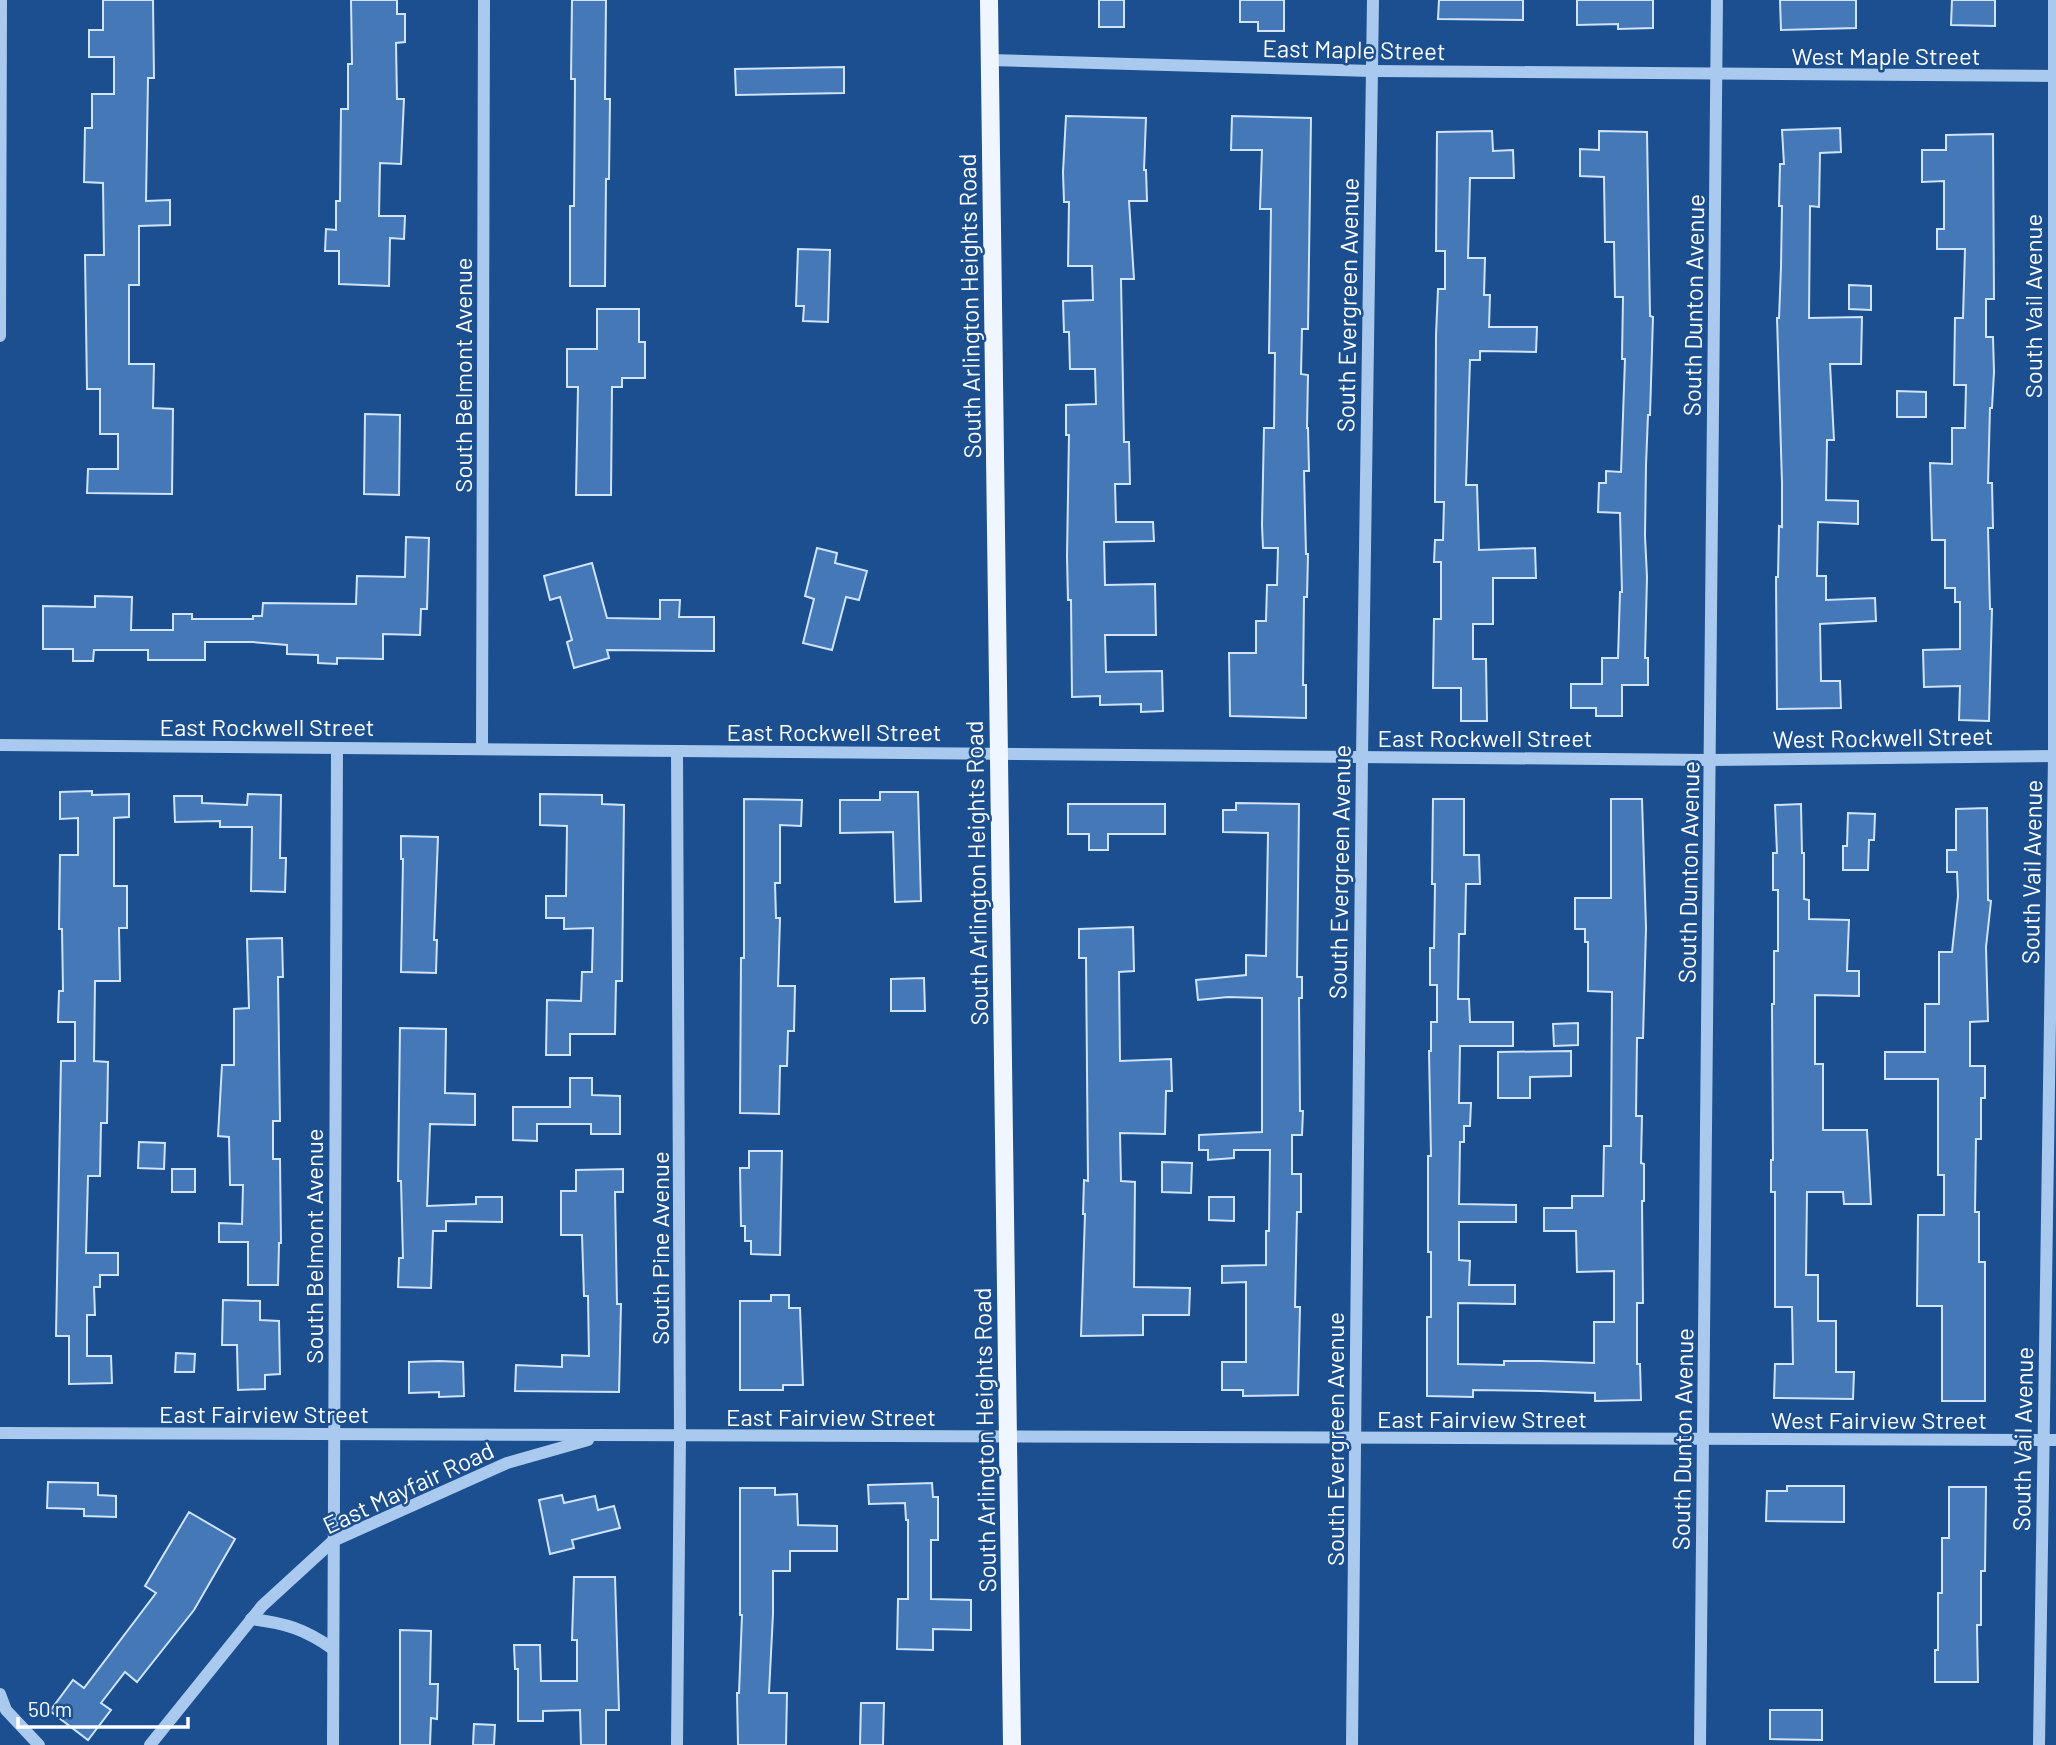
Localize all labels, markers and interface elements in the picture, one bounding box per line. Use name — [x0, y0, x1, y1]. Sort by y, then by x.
street label: East Maple Street — [1262, 33, 1446, 65]
street label: West Maple Street — [1792, 41, 1980, 70]
street label: South Arlington Heights Road — [952, 153, 986, 459]
street label: South Evergreen Avenue — [1330, 178, 1364, 432]
street label: South Dunton Avenue — [1677, 194, 1709, 416]
street label: South Vail Avenue — [2018, 214, 2047, 398]
street label: South Belmont Avenue — [448, 257, 477, 493]
street label: East Rockwell Street — [159, 712, 375, 741]
street label: East Rockwell Street — [726, 717, 942, 746]
street label: South Arlington Heights Road — [959, 720, 993, 1026]
street label: West Rockwell Street — [1772, 721, 1994, 753]
street label: East Rockwell Street — [1377, 723, 1593, 752]
street label: South Evergreen Avenue — [1322, 745, 1356, 999]
street label: South Dunton Avenue — [1672, 761, 1704, 983]
street label: South Vail Avenue — [2015, 780, 2047, 964]
street label: South Belmont Avenue — [299, 1128, 328, 1364]
street label: South Pine Avenue — [645, 1151, 674, 1345]
street label: South Arlington Heights Road — [967, 1287, 1001, 1593]
street label: South Evergreen Avenue — [1320, 1312, 1349, 1566]
street label: South Dunton Avenue — [1666, 1328, 1698, 1550]
street label: South Vail Avenue — [2006, 1347, 2038, 1531]
street label: East Fairview Street — [159, 1399, 369, 1428]
street label: East Fairview Street — [726, 1402, 936, 1431]
street label: East Fairview Street — [1377, 1404, 1587, 1433]
street label: West Fairview Street — [1771, 1405, 1987, 1434]
street label: East Mayfair Road — [318, 1435, 498, 1539]
scale bar — [18, 1686, 187, 1730]
text: 50 m — [28, 1696, 72, 1721]

